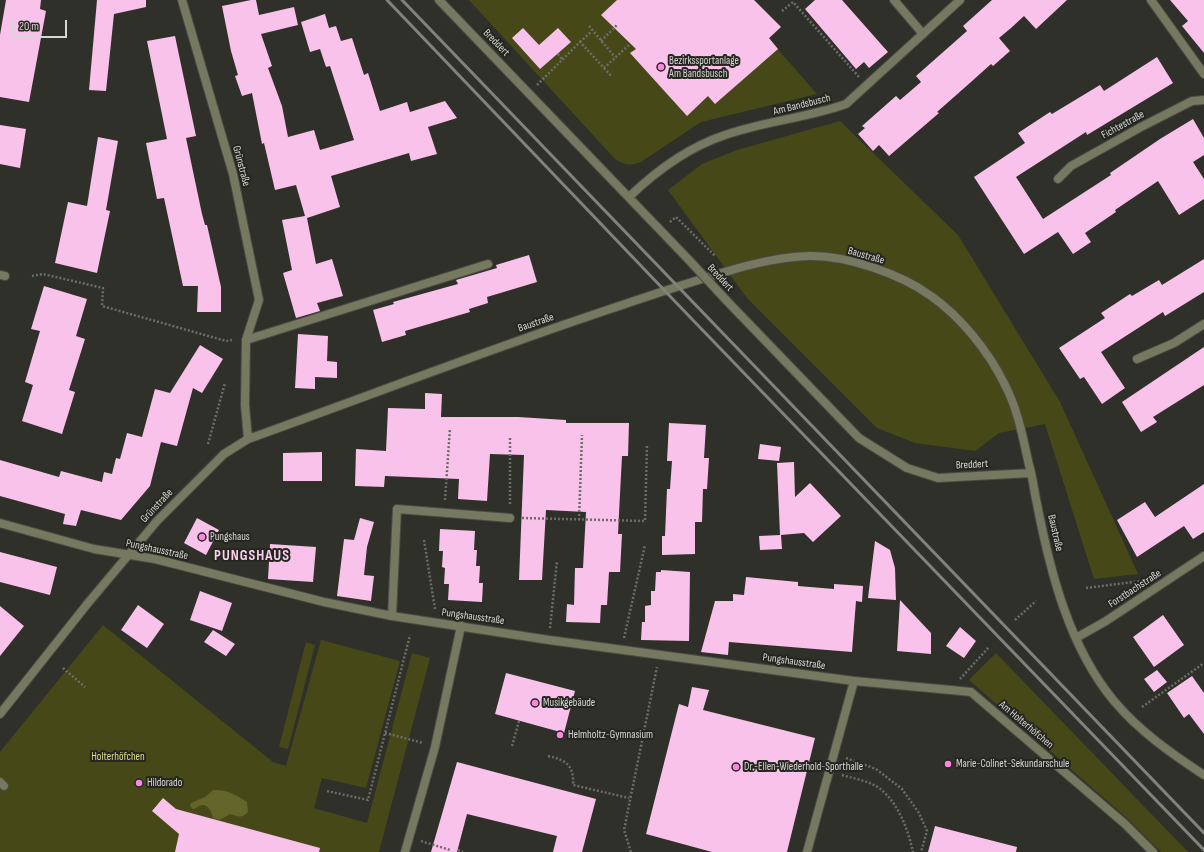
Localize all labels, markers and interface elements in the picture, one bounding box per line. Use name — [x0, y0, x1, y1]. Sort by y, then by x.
scale bar — [14, 12, 69, 38]
text: 20 m — [19, 19, 39, 34]
street label: Breddert — [480, 27, 512, 59]
place label: Bezirkssportanlage Am Bandsbusch — [669, 54, 739, 80]
marker: Bezirkssportanlage Am Bandsbusch — [656, 62, 666, 72]
street label: Am Bandsbusch — [772, 92, 832, 118]
street label: Fichtestraße — [1099, 108, 1147, 142]
street label: Grünstraße — [229, 144, 253, 188]
street label: Baustraße — [846, 245, 886, 267]
street label: Breddert — [704, 262, 736, 294]
street label: Baustraße — [516, 311, 556, 335]
street label: Breddert — [955, 458, 989, 472]
street label: Grünstraße — [138, 486, 176, 526]
street label: Baustraße — [1044, 513, 1066, 553]
place label: Pungshaus — [210, 530, 250, 544]
marker: Pungshaus — [197, 532, 207, 542]
street label: Pungshausstraße — [125, 537, 189, 563]
district label: PUNGSHAUS — [214, 547, 290, 565]
street label: Forstbachstraße — [1106, 567, 1164, 611]
street label: Pungshausstraße — [441, 606, 505, 628]
street label: Pungshausstraße — [762, 651, 826, 673]
place label: Musikgebäude — [543, 696, 595, 710]
marker: Musikgebäude — [530, 698, 540, 708]
street label: Am Holterhöfchen — [996, 698, 1056, 752]
place label: Helmholtz-Gymnasium — [568, 728, 653, 742]
marker: Helmholtz-Gymnasium — [555, 730, 565, 740]
park label: Holterhöfchen — [91, 750, 145, 764]
place label: Marie-Colinet-Sekundarschule — [956, 757, 1070, 771]
marker: Marie-Colinet-Sekundarschule — [943, 759, 953, 769]
place label: Dr.-Ellen-Wiederhold-Sporthalle — [744, 760, 863, 774]
marker: Dr.-Ellen-Wiederhold-Sporthalle — [731, 762, 741, 772]
place label: Hildorado — [147, 776, 182, 790]
marker: Hildorado — [134, 778, 144, 788]

